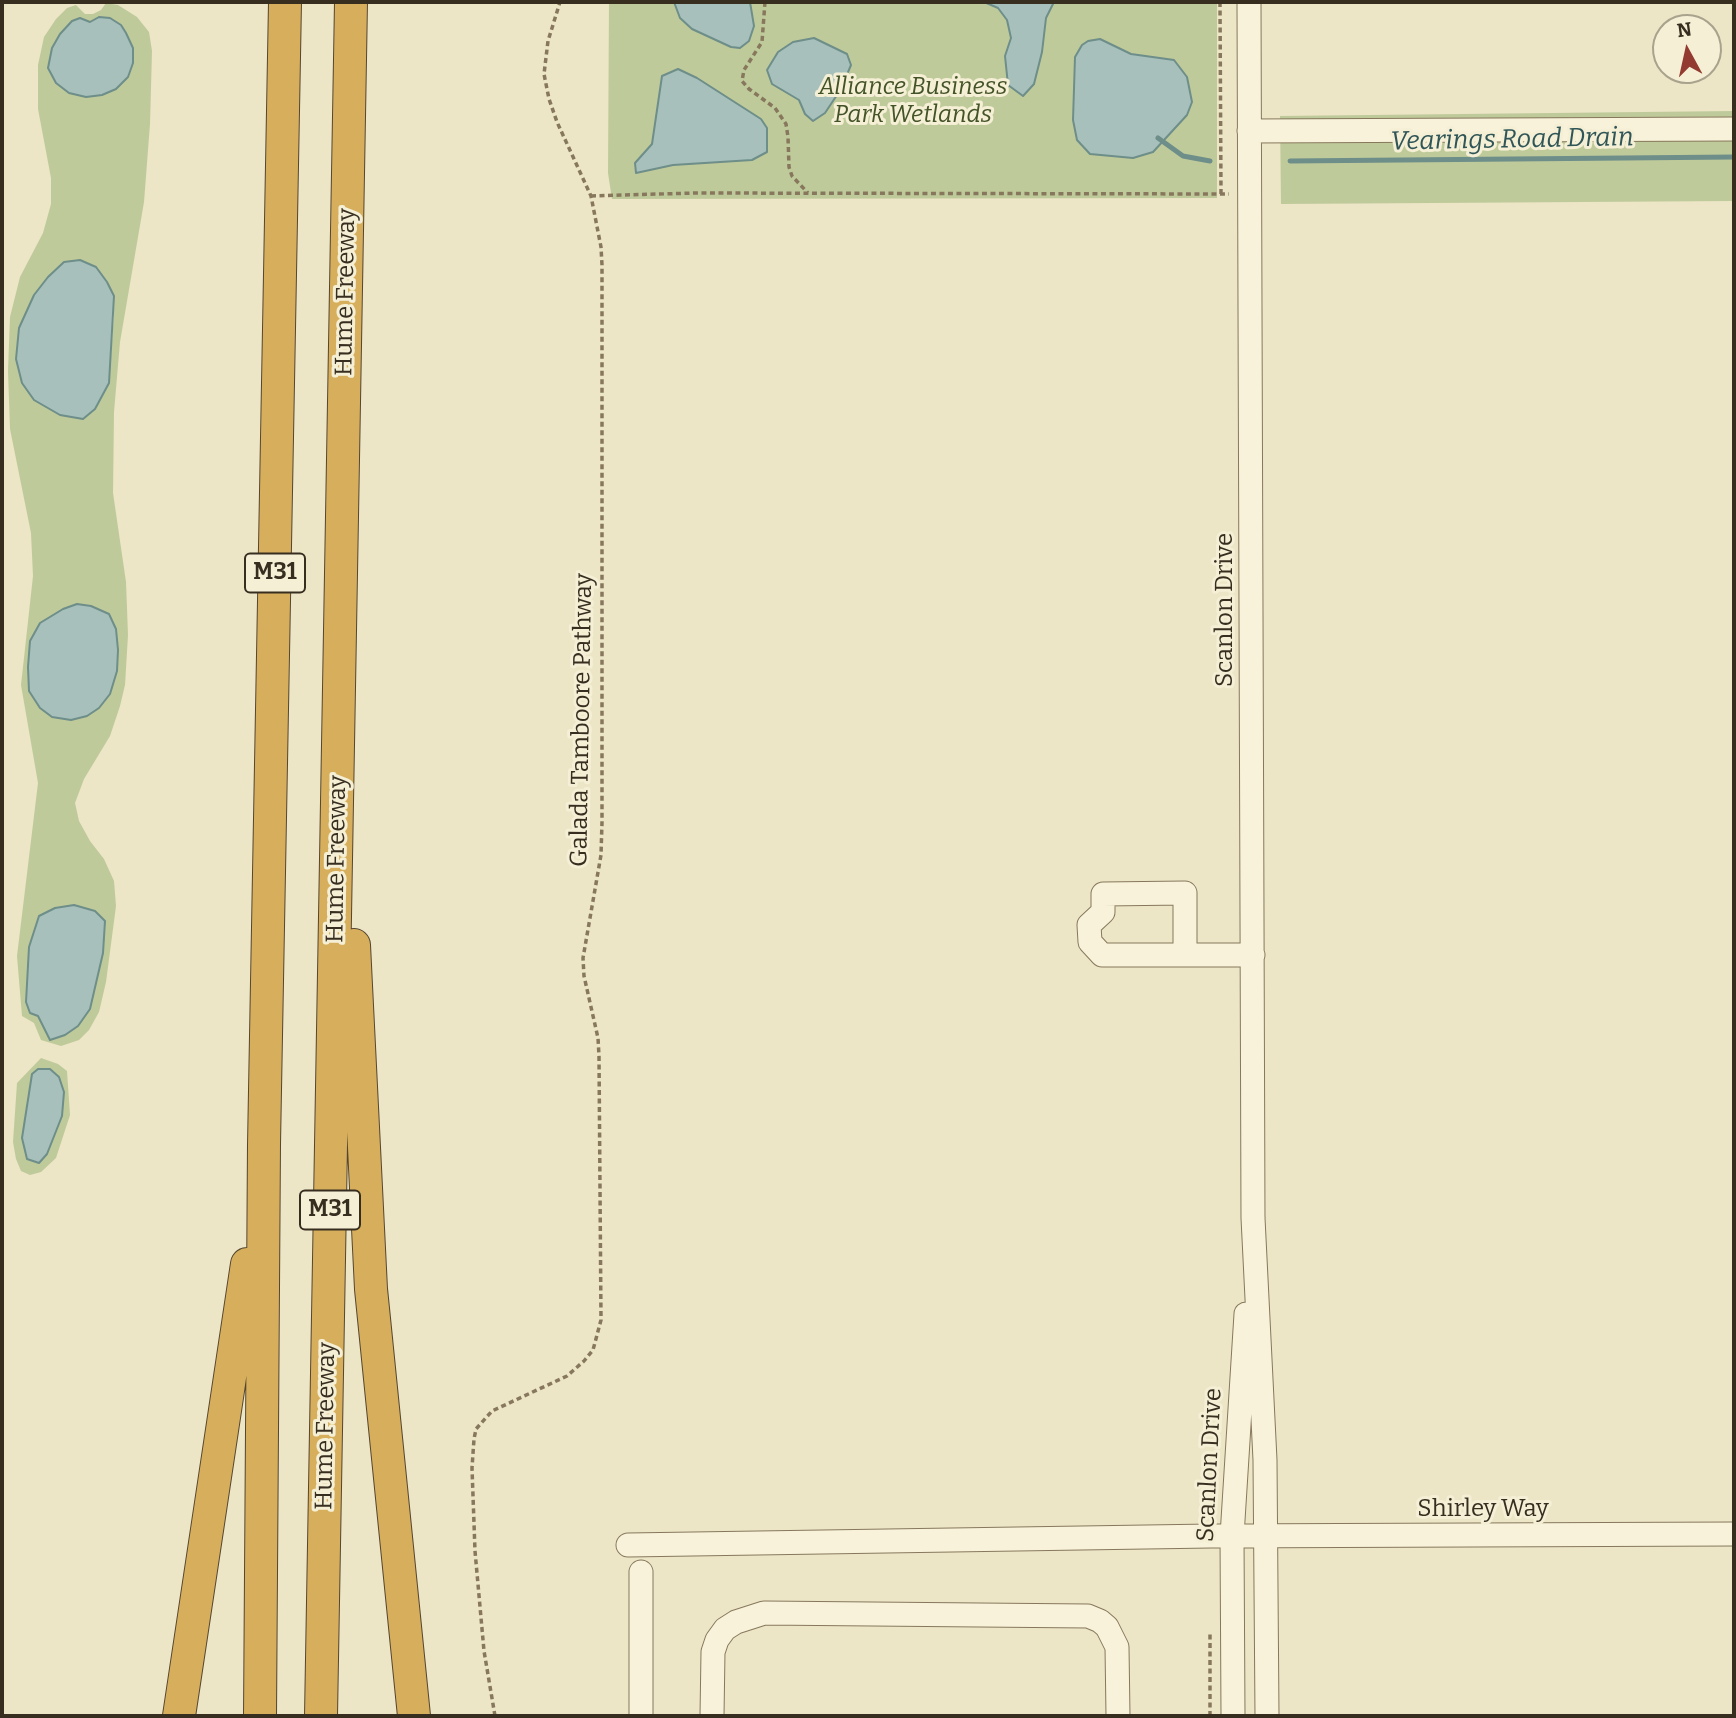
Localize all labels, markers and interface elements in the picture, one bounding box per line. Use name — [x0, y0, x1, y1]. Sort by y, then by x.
north arrow — [1652, 14, 1722, 84]
text: N — [1675, 17, 1693, 42]
park label: Alliance Business Park Wetlands — [819, 73, 1007, 129]
water label: Vearings Road Drain — [1390, 122, 1634, 158]
street label: Hume Freeway — [330, 208, 362, 376]
street label: Scanlon Drive — [1211, 533, 1239, 687]
road number: M31 — [245, 554, 305, 593]
street label: Galada Tamboore Pathway — [565, 573, 599, 867]
street label: Hume Freeway — [321, 775, 353, 943]
road number: M31 — [300, 1190, 360, 1230]
street label: Hume Freeway — [310, 1342, 342, 1510]
street label: Scanlon Drive — [1192, 1387, 1228, 1543]
street label: Shirley Way — [1417, 1495, 1549, 1523]

